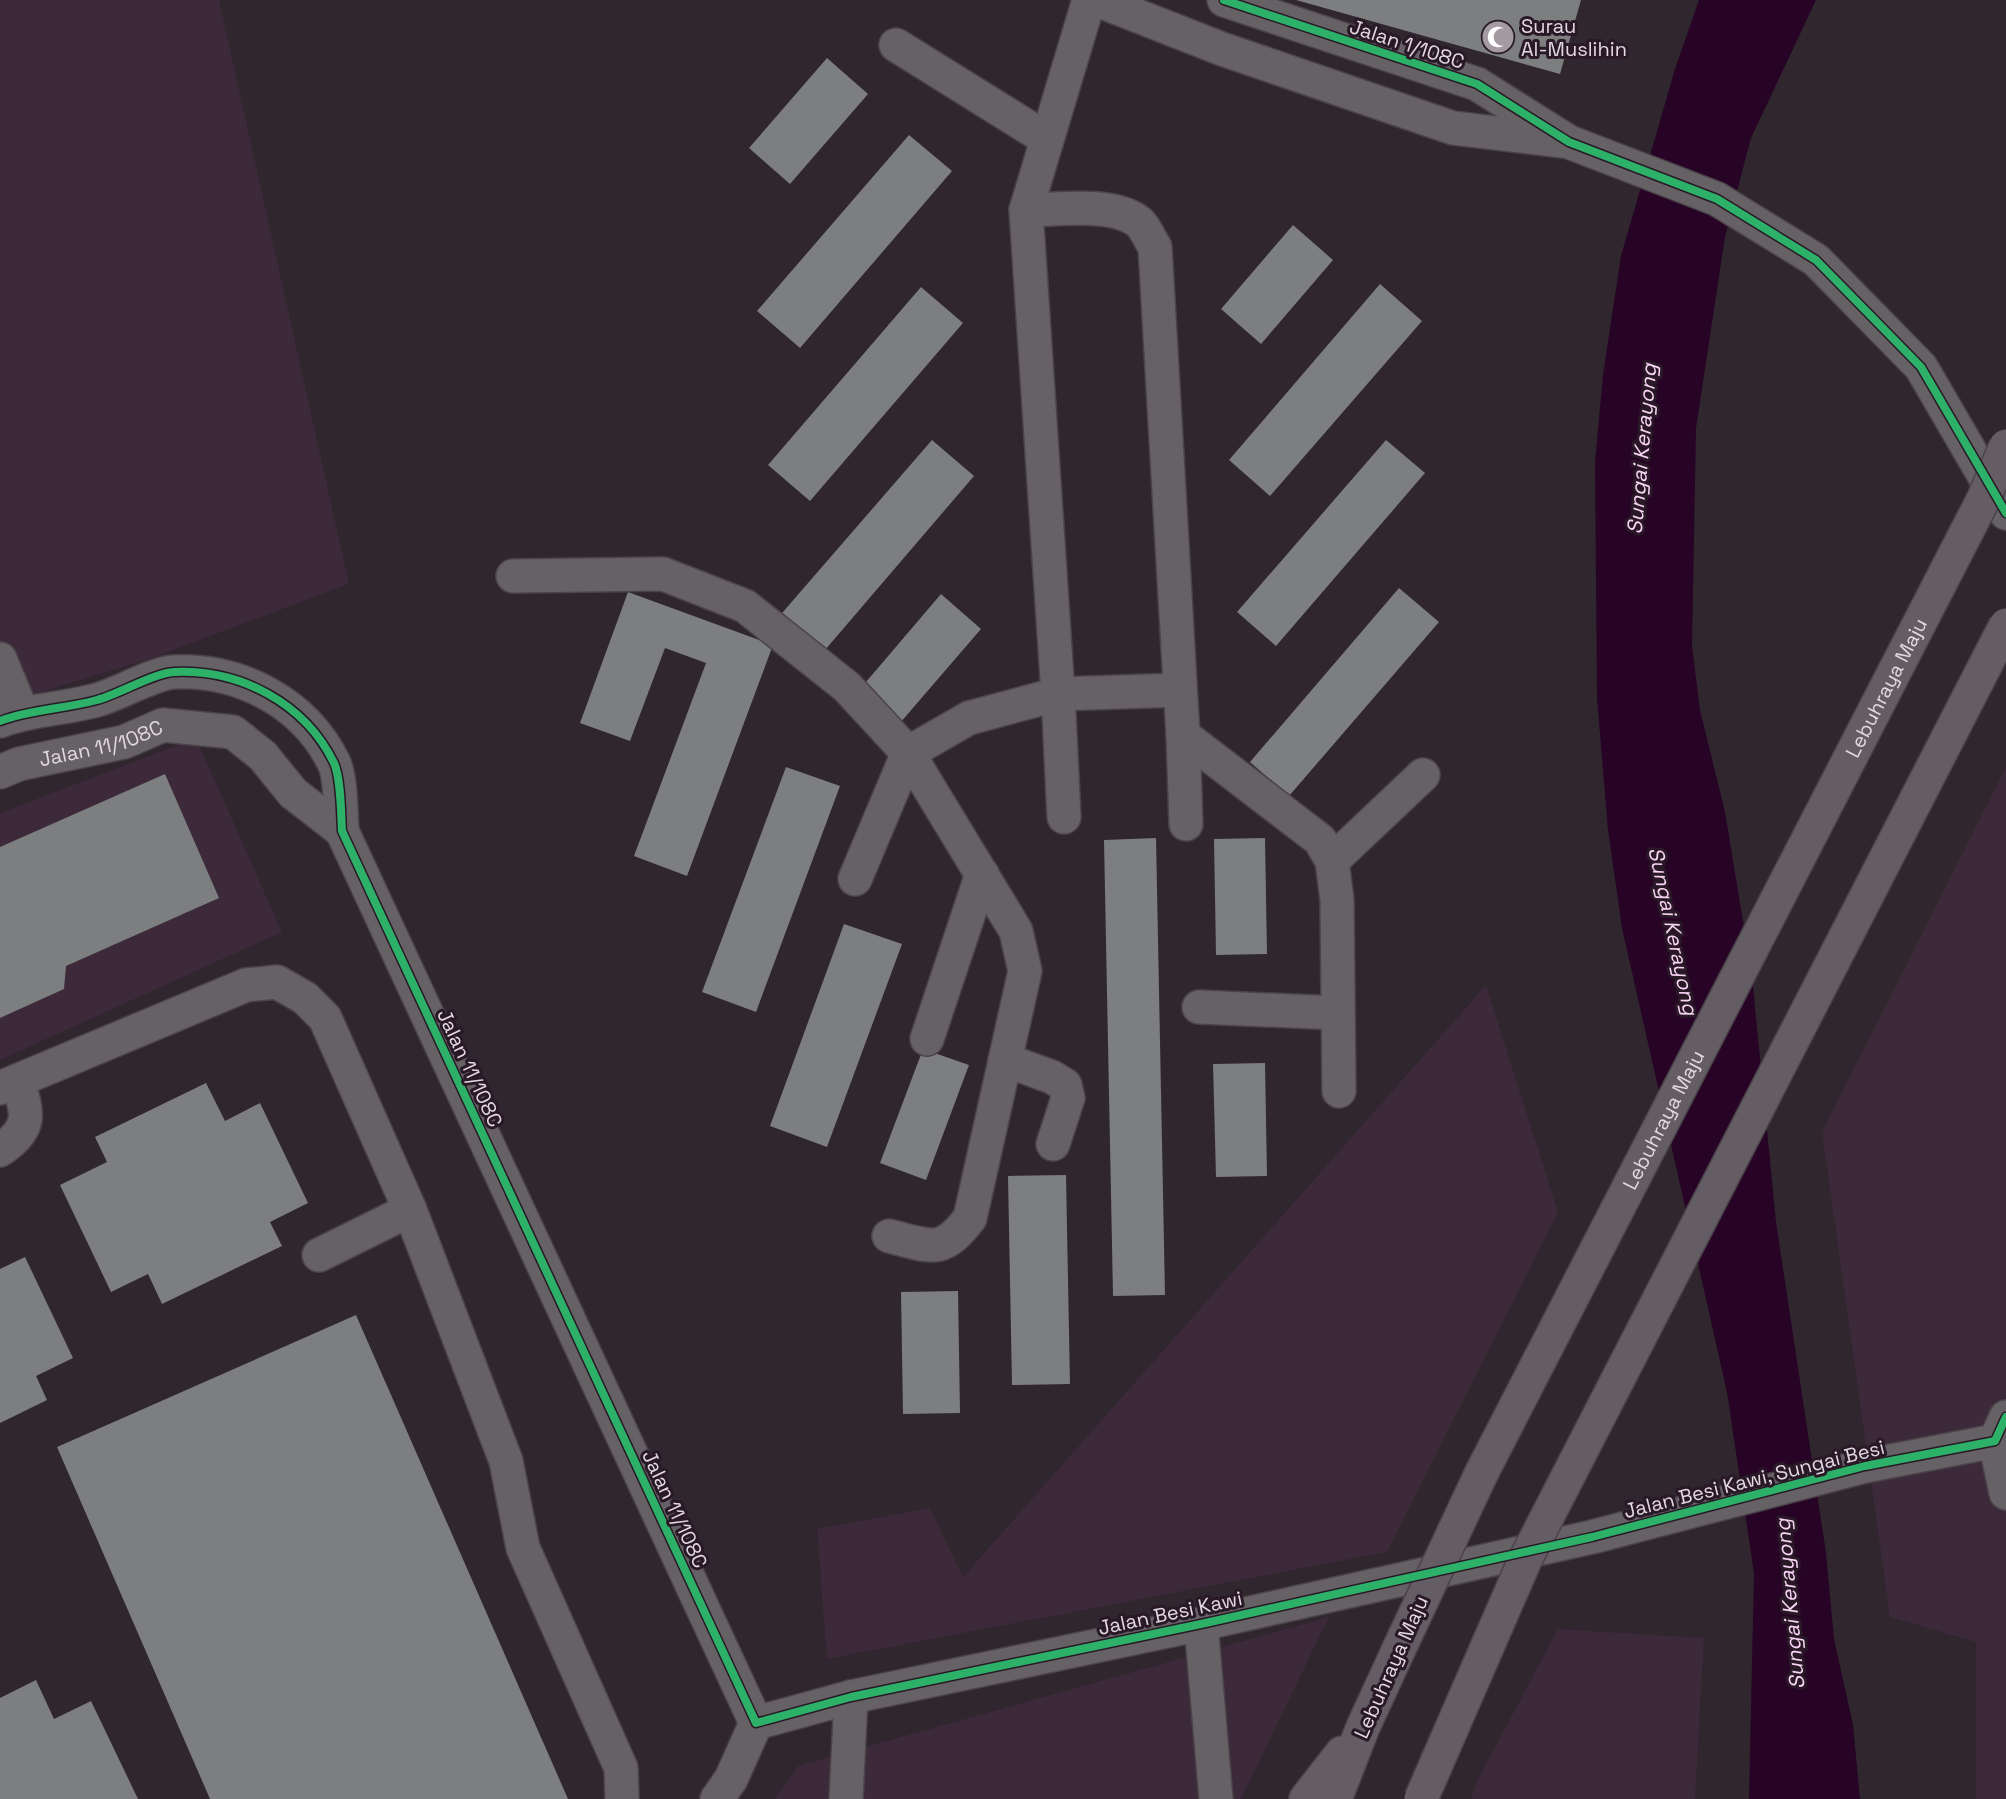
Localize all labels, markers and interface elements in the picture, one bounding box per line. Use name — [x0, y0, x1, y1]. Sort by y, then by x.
street label: Jalan 1/108C — [1346, 13, 1468, 75]
place label: Surau Al-Muslihin — [1521, 13, 1627, 62]
mosque icon: Surau Al-Muslihin — [1480, 19, 1516, 55]
water label: Sungai Kerayong — [1621, 361, 1663, 535]
street label: Lebuhraya Maju — [1839, 614, 1933, 762]
street label: Jalan 11/108C — [37, 714, 167, 772]
water label: Sungai Kerayong — [1642, 844, 1705, 1019]
street label: Jalan 11/108C — [431, 1005, 509, 1131]
street label: Lebuhraya Maju — [1617, 1046, 1710, 1194]
street label: Jalan Besi Kawi, Sungai Besi — [1621, 1434, 1887, 1524]
street label: Jalan 11/108C — [636, 1446, 714, 1572]
water label: Sungai Kerayong — [1768, 1516, 1810, 1690]
street label: Jalan Besi Kawi — [1096, 1585, 1244, 1641]
street label: Lebuhraya Maju — [1348, 1592, 1434, 1742]

